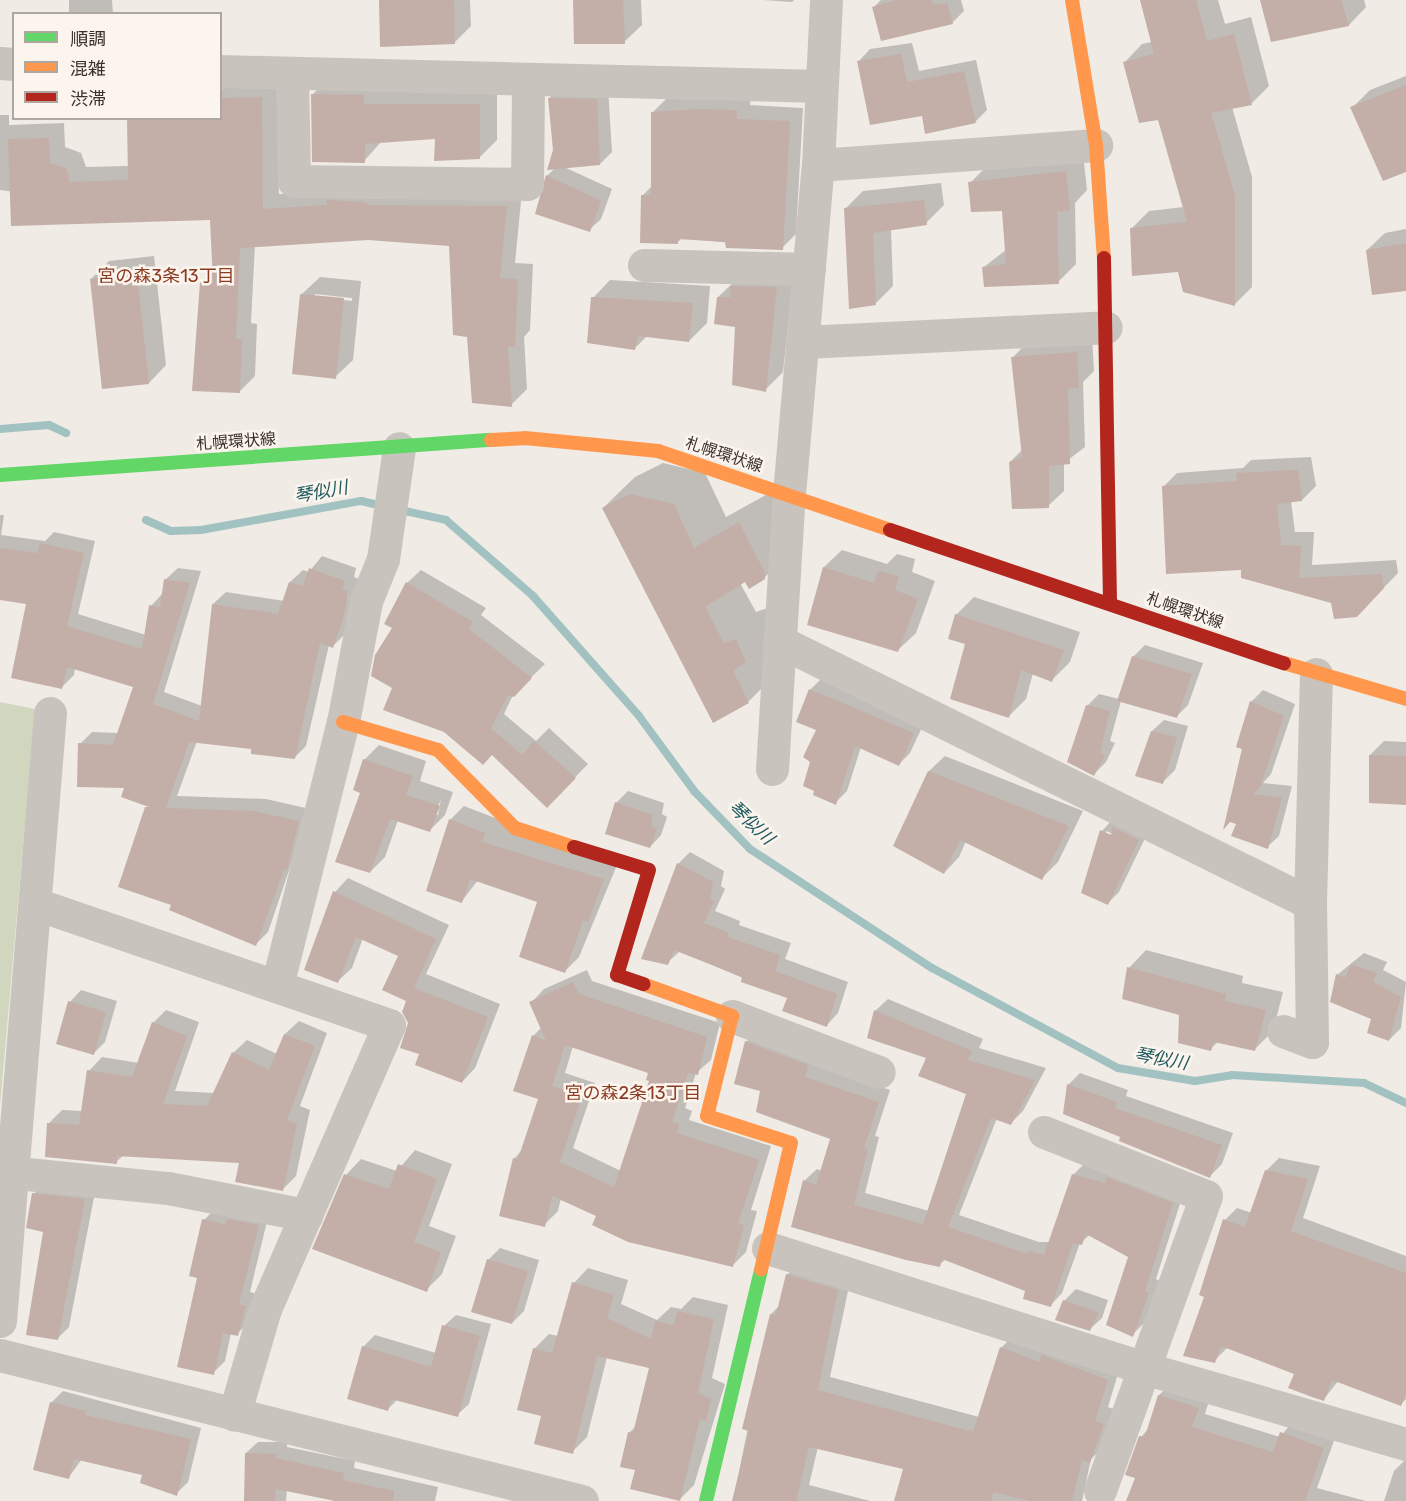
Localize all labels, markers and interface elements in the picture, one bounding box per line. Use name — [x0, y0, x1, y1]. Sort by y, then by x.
legend — [12, 12, 222, 120]
text: 順調 — [70, 28, 106, 50]
text: 混雑 — [70, 58, 106, 80]
text: 渋滞 — [70, 88, 106, 110]
district label: 宮の森3条13丁目 — [97, 265, 235, 287]
street label: 札幌環状線 — [195, 430, 277, 454]
street label: 札幌環状線 — [683, 434, 765, 476]
water label: 琴似川 — [293, 477, 349, 507]
street label: 札幌環状線 — [1144, 589, 1226, 633]
water label: 琴似川 — [724, 797, 778, 849]
water label: 琴似川 — [1133, 1044, 1189, 1074]
district label: 宮の森2条13丁目 — [564, 1082, 702, 1104]

